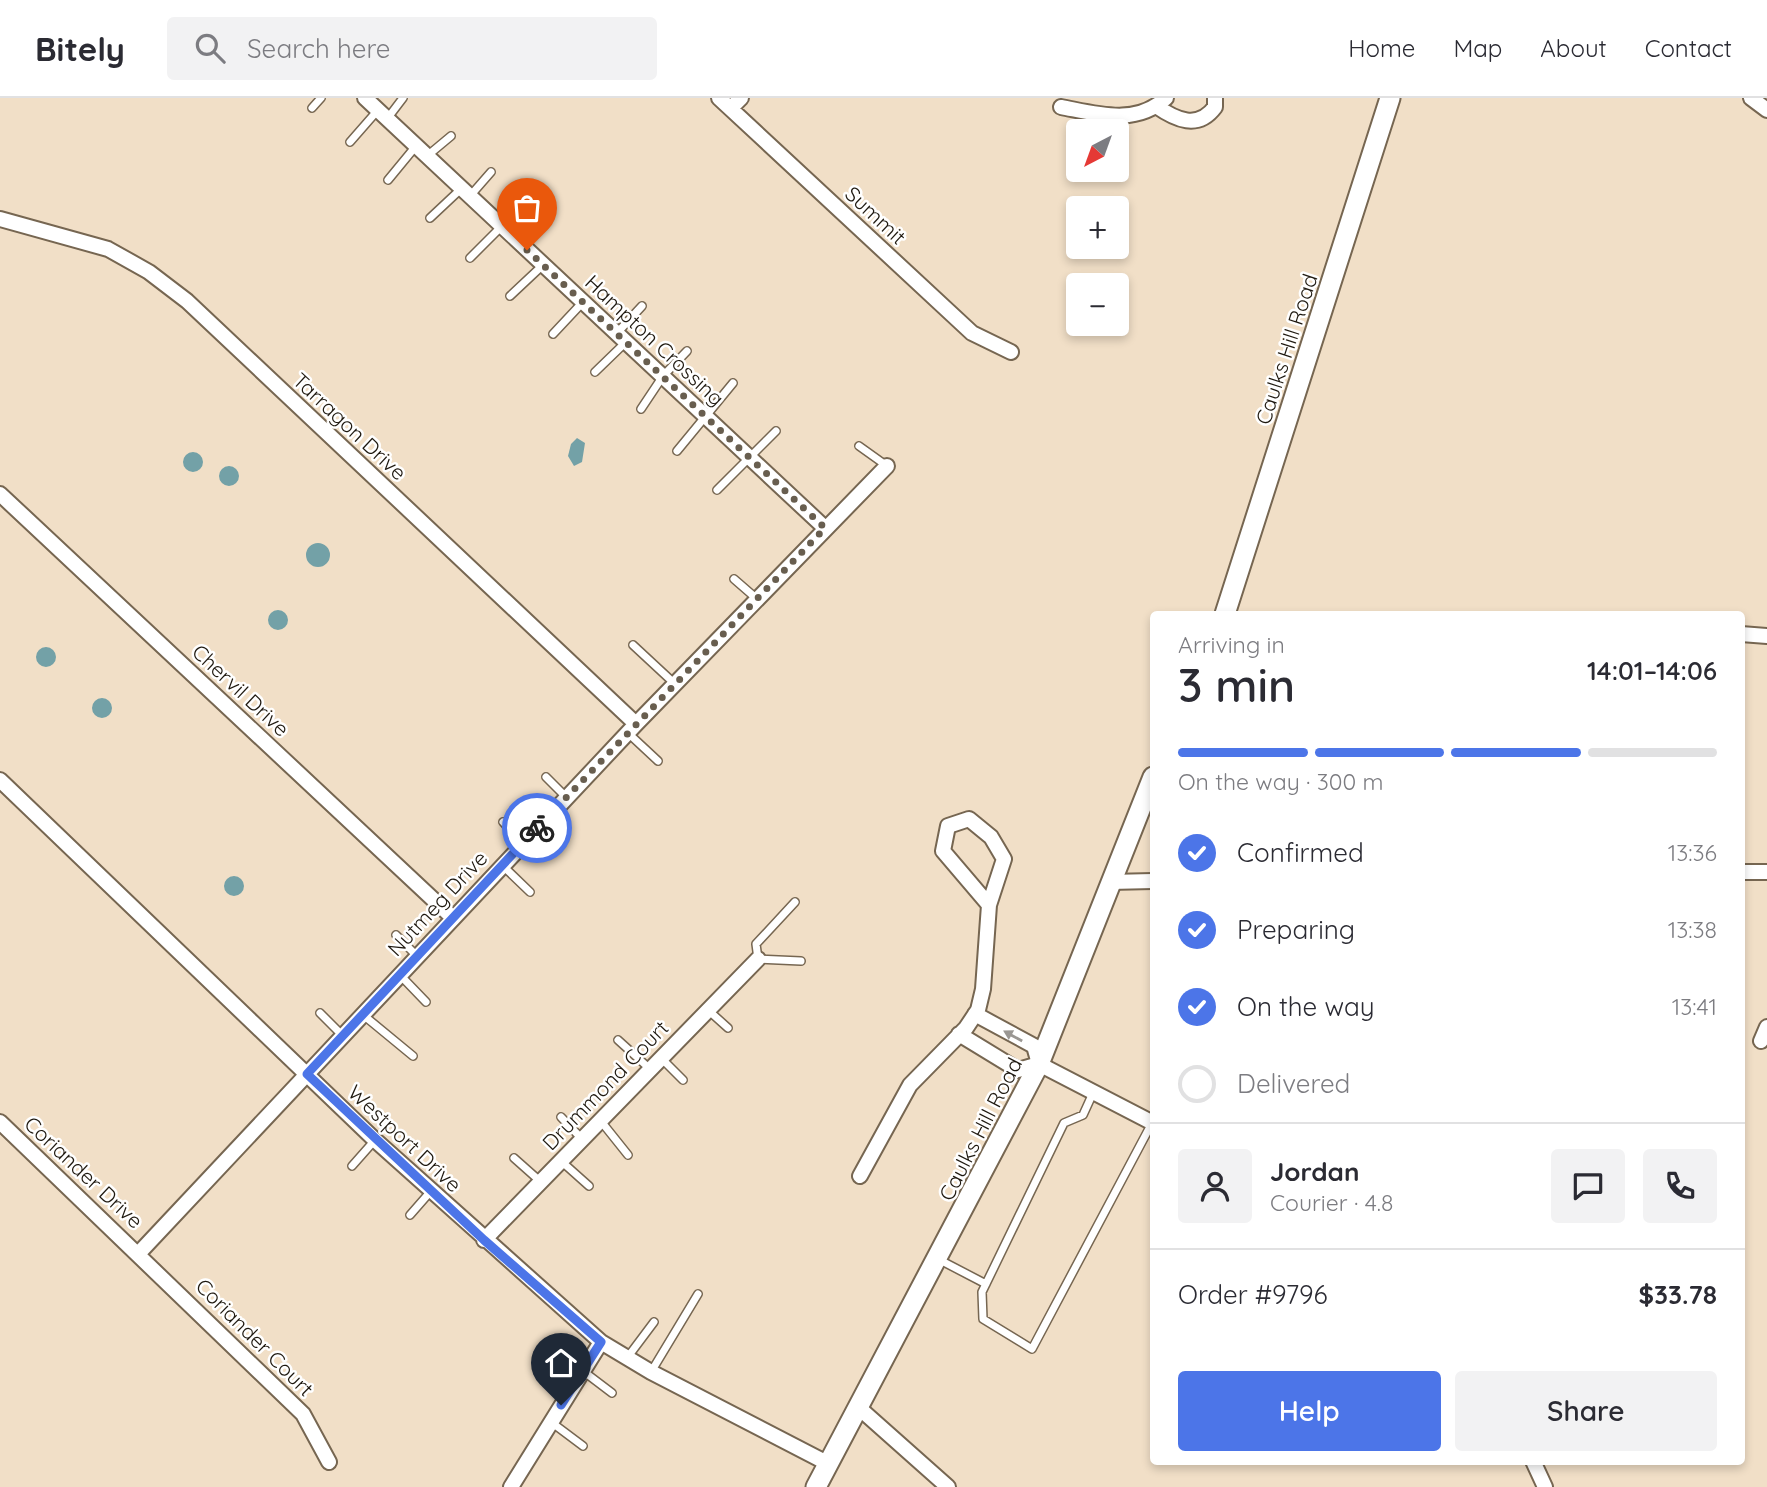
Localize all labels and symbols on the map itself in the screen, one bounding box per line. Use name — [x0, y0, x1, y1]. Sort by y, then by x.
north arrow — [1066, 119, 1129, 182]
pin — [497, 178, 557, 250]
street label: Summit — [840, 180, 912, 250]
street label: Hampton Crossing — [580, 269, 730, 411]
street label: Caulks Hill Road — [1249, 270, 1323, 428]
street label: Tarragon Drive — [288, 367, 412, 485]
street label: Chervil Drive — [187, 638, 295, 742]
courier — [502, 793, 572, 863]
street label: Nutmeg Drive — [382, 845, 492, 961]
street label: Drummond Court — [537, 1015, 673, 1155]
one-way arrow — [1002, 1030, 1022, 1042]
street label: Caulks Hill Road — [933, 1053, 1027, 1205]
street label: Westport Drive — [343, 1079, 467, 1197]
street label: Coriander Drive — [19, 1110, 149, 1234]
street label: Coriander Court — [191, 1273, 319, 1401]
pin — [531, 1333, 591, 1405]

